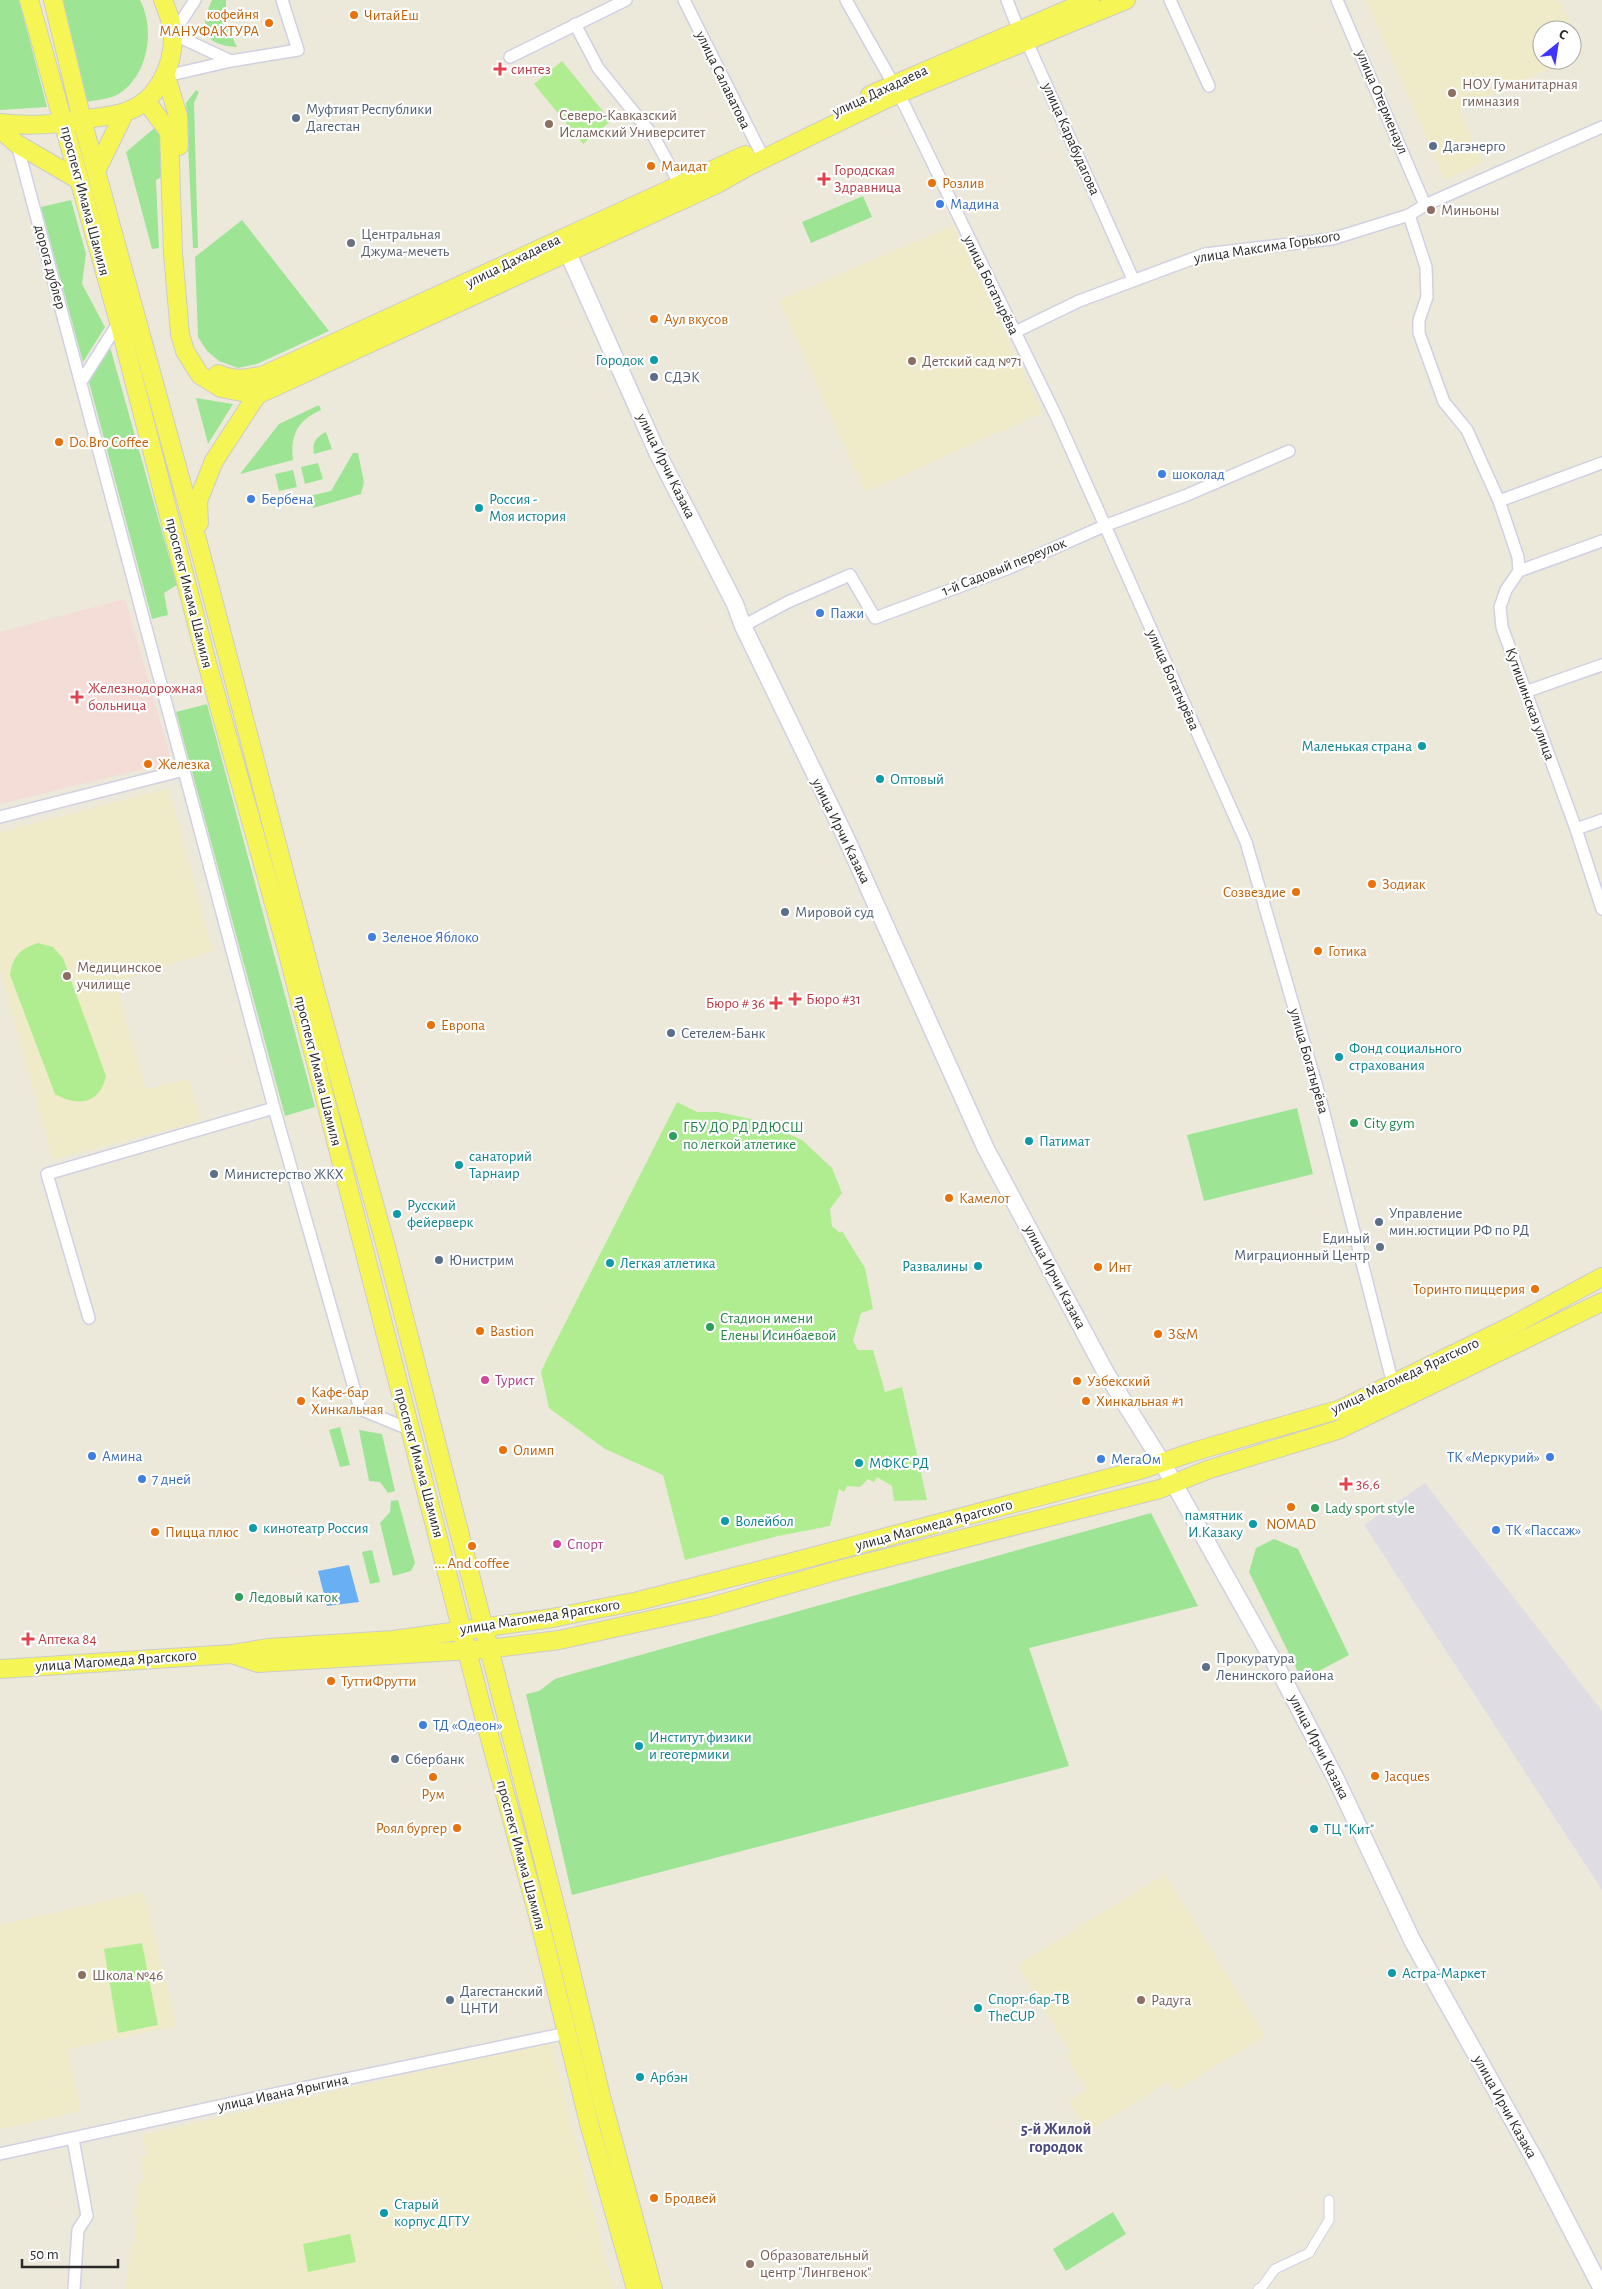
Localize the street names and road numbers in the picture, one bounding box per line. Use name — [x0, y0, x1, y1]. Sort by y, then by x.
street label: улица Салаватова — [692, 28, 753, 131]
street label: улица Отерменаул — [1353, 47, 1411, 156]
street label: улица Дахадаева — [829, 62, 930, 120]
street label: улица Карабудагова — [1039, 80, 1103, 198]
street label: проспект Имама Шамиля — [58, 125, 112, 277]
street label: дорога дублер — [32, 223, 69, 311]
street label: улица Максима Горького — [1192, 228, 1341, 266]
street label: улица Дахадаева — [462, 232, 563, 291]
street label: улица Богатырёва — [960, 232, 1022, 337]
street label: улица Ирчи Казака — [634, 410, 698, 521]
street label: проспект Имама Шамиля — [163, 516, 215, 670]
street label: 1-й Садовый переулок — [940, 535, 1068, 599]
street label: улица Богатырёва — [1144, 626, 1202, 733]
street label: Кутишинская улица — [1503, 646, 1557, 762]
street label: улица Ирчи Казака — [809, 775, 873, 886]
street label: проспект Имама Шамиля — [292, 994, 344, 1148]
street label: улица Богатырёва — [1287, 1006, 1331, 1115]
street label: улица Ирчи Казака — [1021, 1222, 1089, 1332]
street label: улица Магомеда Ярагского — [1328, 1335, 1481, 1417]
street label: проспект Имама Шамиля — [392, 1387, 446, 1539]
street label: улица Магомеда Ярагского — [853, 1497, 1014, 1553]
street label: улица Магомеда Ярагского — [458, 1597, 621, 1637]
street label: улица Магомеда Ярагского — [34, 1648, 197, 1674]
street label: улица Ирчи Казака — [1286, 1691, 1352, 1802]
street label: проспект Имама Шамиля — [494, 1779, 548, 1931]
street label: улица Ирчи Казака — [1470, 2052, 1540, 2161]
street label: улица Ивана Ярыгина — [216, 2072, 350, 2114]

